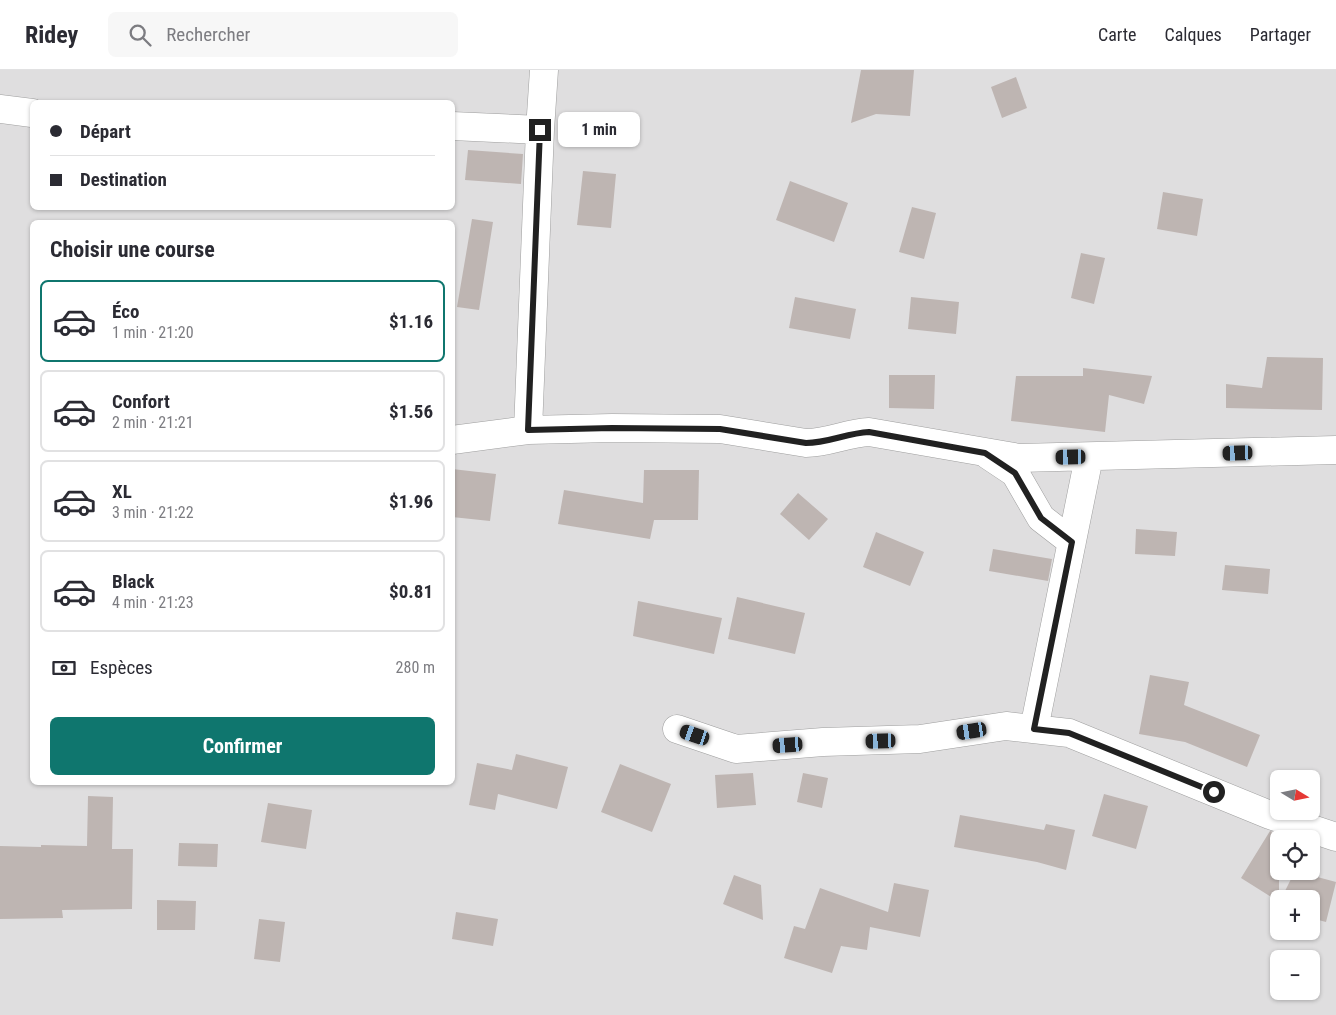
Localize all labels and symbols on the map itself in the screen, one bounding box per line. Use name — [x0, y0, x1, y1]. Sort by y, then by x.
callout: 1 min — [558, 112, 640, 148]
route end — [529, 119, 551, 141]
car — [1222, 445, 1253, 461]
car — [1055, 449, 1086, 465]
car — [956, 721, 987, 741]
car — [678, 723, 711, 747]
car — [865, 733, 896, 749]
car — [772, 736, 803, 754]
north arrow — [1270, 770, 1320, 820]
route start — [1203, 781, 1225, 803]

